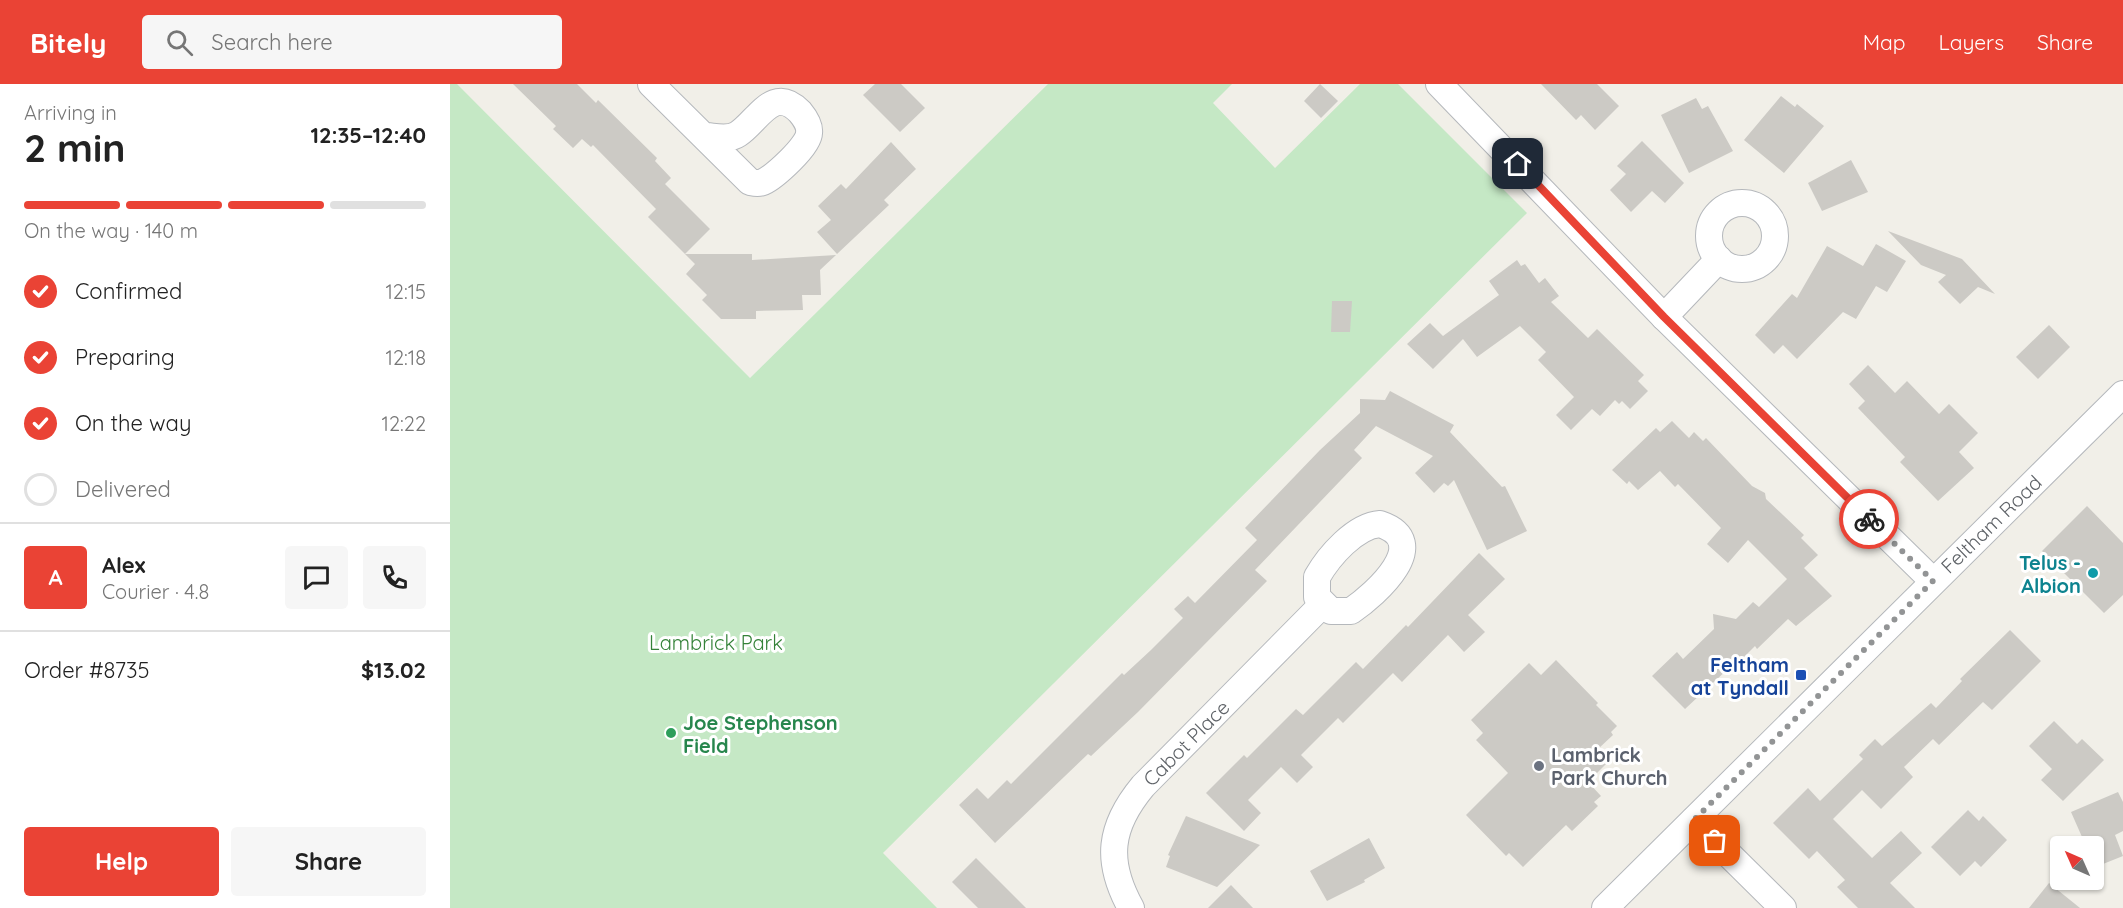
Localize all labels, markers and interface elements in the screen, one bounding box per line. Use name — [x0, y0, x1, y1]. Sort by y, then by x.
search box — [142, 15, 562, 69]
text: Bitely — [30, 25, 106, 60]
icon: search — [163, 26, 196, 59]
text: Search here — [211, 28, 333, 56]
text: Map — [1863, 29, 1906, 55]
text: Layers — [1939, 29, 2004, 55]
text: Share — [2037, 29, 2093, 55]
text: Arriving in — [24, 100, 117, 125]
text: 12:35–12:40 — [310, 121, 426, 149]
text: 2 min — [24, 123, 126, 172]
pin — [1492, 138, 1543, 189]
icon: home — [1501, 147, 1534, 180]
text: On the way · 140 m — [24, 218, 198, 243]
icon: check — [24, 275, 57, 308]
text: Confirmed — [75, 277, 182, 305]
text: 12:15 — [385, 279, 426, 304]
icon: check — [24, 341, 57, 374]
text: Preparing — [75, 343, 175, 371]
text: 12:18 — [386, 345, 426, 370]
icon: check — [24, 407, 57, 440]
text: On the way — [75, 409, 191, 437]
text: 12:22 — [382, 411, 426, 436]
street label: Feltham Road — [1935, 470, 2047, 578]
text: Delivered — [75, 475, 171, 503]
courier — [1839, 489, 1899, 549]
icon: bike — [1853, 503, 1886, 536]
button: chat — [285, 546, 348, 609]
button: phone — [363, 546, 426, 609]
place label: Telus - Albion — [2019, 550, 2081, 598]
text: Alex — [102, 551, 145, 579]
text: A — [48, 563, 63, 591]
marker: Telus - Albion — [2086, 566, 2100, 580]
text: Courier · 4.8 — [102, 579, 209, 604]
park label: Lambrick Park — [649, 630, 783, 655]
place label: Feltham at Tyndall — [1691, 652, 1789, 700]
text: Order #8735 — [24, 656, 150, 684]
text: $13.02 — [361, 656, 426, 684]
marker: Feltham at Tyndall — [1794, 668, 1808, 682]
street label: Cabot Place — [1138, 695, 1234, 791]
place label: Joe Stephenson Field — [683, 710, 838, 758]
marker: Joe Stephenson Field — [664, 726, 678, 740]
place label: Lambrick Park Church — [1551, 742, 1668, 790]
marker: Lambrick Park Church — [1532, 759, 1546, 773]
pin — [1689, 815, 1740, 866]
icon: bag — [1698, 824, 1731, 857]
button: Help — [24, 827, 219, 896]
button: Share — [231, 827, 426, 896]
north arrow — [2050, 836, 2104, 890]
map controls — [2050, 836, 2104, 890]

